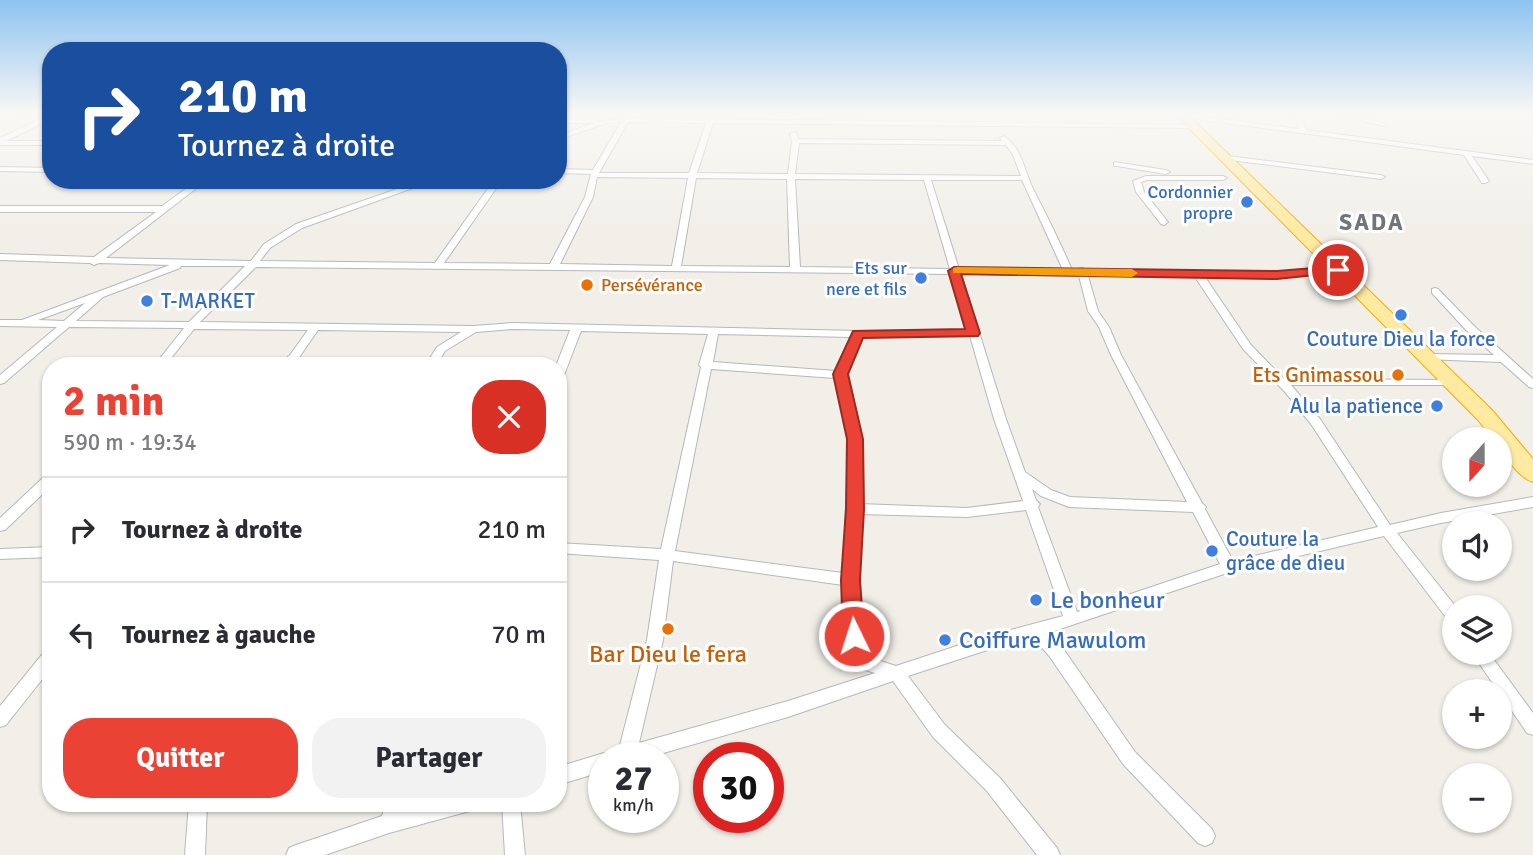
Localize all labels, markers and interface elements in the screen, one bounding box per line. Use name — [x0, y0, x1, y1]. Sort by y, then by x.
text: 210 m — [178, 66, 308, 126]
icon: right — [63, 70, 154, 161]
text: Tournez à droite — [178, 126, 395, 165]
place label: Cordonnier propre — [1147, 181, 1233, 224]
marker: Cordonnier propre — [1239, 194, 1255, 210]
district label: SADA — [1339, 208, 1405, 237]
pin — [1308, 240, 1368, 300]
icon: arrive — [1319, 251, 1357, 289]
place label: Ets sur nere et fils — [826, 257, 907, 300]
marker: Ets sur nere et fils — [913, 270, 929, 286]
place label: Persévérance — [601, 274, 703, 296]
marker: Persévérance — [579, 277, 595, 293]
place label: T-MARKET — [161, 288, 255, 314]
marker: T-MARKET — [139, 293, 155, 309]
marker: Couture Dieu la force — [1393, 307, 1409, 323]
place label: Couture Dieu la force — [1307, 326, 1495, 352]
place label: Ets Gnimassou — [1252, 362, 1384, 388]
marker: Ets Gnimassou — [1390, 367, 1406, 383]
text: 2 min — [63, 376, 164, 427]
button: close — [472, 380, 546, 454]
place label: Alu la patience — [1290, 393, 1423, 419]
marker: Alu la patience — [1429, 398, 1445, 414]
north arrow — [1442, 427, 1512, 497]
map controls — [1442, 427, 1512, 833]
text: 590 m · 19:34 — [63, 428, 197, 457]
icon: right — [63, 511, 101, 549]
button: sound — [1442, 511, 1512, 581]
text: Tournez à droite — [122, 514, 302, 546]
text: 210 m — [477, 514, 546, 546]
place label: Couture la grâce de dieu — [1226, 526, 1345, 576]
marker: Couture la grâce de dieu — [1204, 543, 1220, 559]
place label: Le bonheur — [1050, 585, 1165, 615]
marker: Le bonheur — [1028, 592, 1044, 608]
button: layers — [1442, 595, 1512, 665]
position arrow — [817, 599, 891, 673]
icon: left — [63, 616, 101, 654]
text: Tournez à gauche — [122, 619, 316, 651]
text: 70 m — [491, 619, 546, 651]
marker: Bar Dieu le fera — [660, 621, 676, 637]
place label: Coiffure Mawulom — [959, 625, 1147, 655]
marker: Coiffure Mawulom — [937, 632, 953, 648]
place label: Bar Dieu le fera — [589, 639, 747, 669]
button: + — [1442, 679, 1512, 749]
button: Quitter — [63, 718, 298, 798]
button: Partager — [312, 718, 546, 798]
speed limit sign: 30 — [693, 742, 784, 833]
text: 27 — [615, 757, 652, 800]
button: − — [1442, 763, 1512, 833]
text: km/h — [613, 794, 654, 816]

